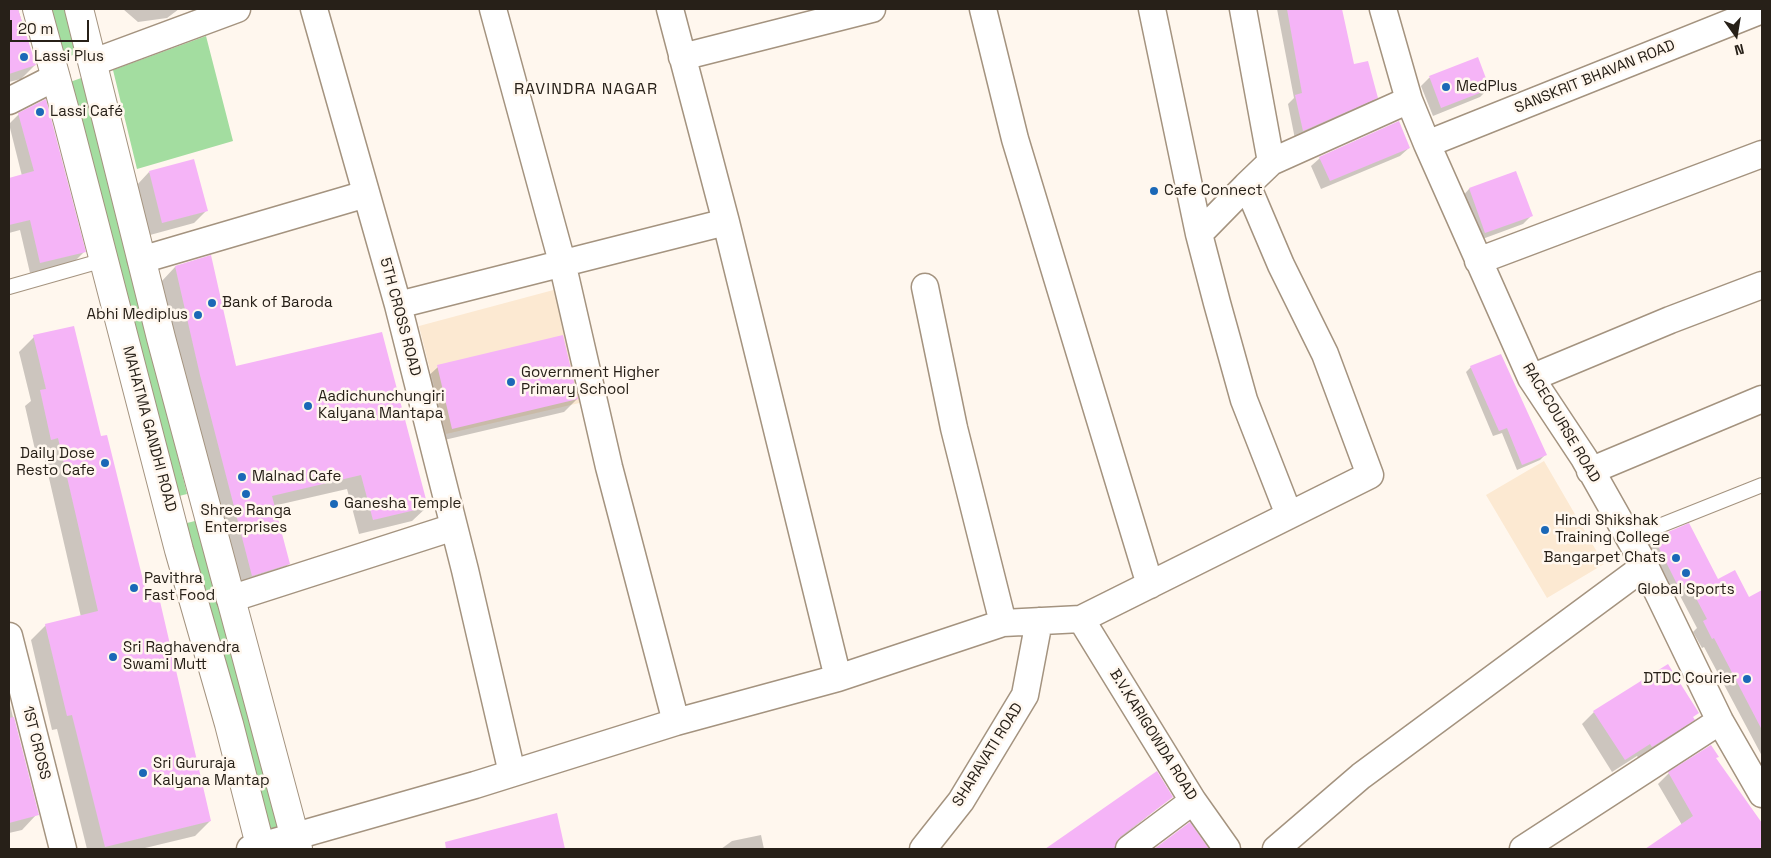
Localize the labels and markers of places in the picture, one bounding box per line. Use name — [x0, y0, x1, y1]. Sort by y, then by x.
place label: Lassi Plus — [34, 48, 104, 66]
marker: Lassi Plus — [18, 51, 30, 63]
place label: MedPlus — [1456, 78, 1517, 96]
marker: MedPlus — [1440, 81, 1452, 93]
place label: Lassi Café — [50, 103, 123, 121]
marker: Lassi Café — [34, 106, 46, 118]
place label: Cafe Connect — [1164, 182, 1263, 200]
marker: Cafe Connect — [1148, 185, 1160, 197]
place label: Bank of Baroda — [222, 294, 333, 312]
marker: Bank of Baroda — [206, 297, 218, 309]
place label: Abhi Mediplus — [87, 306, 188, 324]
marker: Abhi Mediplus — [192, 309, 204, 321]
place label: Government Higher Primary School — [521, 364, 660, 399]
marker: Government Higher Primary School — [505, 376, 517, 388]
place label: Aadichunchungiri Kalyana Mantapa — [318, 388, 445, 423]
marker: Aadichunchungiri Kalyana Mantapa — [302, 400, 314, 412]
place label: Daily Dose Resto Cafe — [16, 445, 95, 480]
marker: Daily Dose Resto Cafe — [99, 457, 111, 469]
place label: Malnad Cafe — [252, 468, 341, 486]
marker: Malnad Cafe — [236, 471, 248, 483]
marker: Shree Ranga Enterprises — [240, 488, 252, 500]
place label: Ganesha Temple — [344, 495, 461, 513]
marker: Ganesha Temple — [328, 498, 340, 510]
place label: Shree Ranga Enterprises — [201, 502, 291, 537]
place label: Hindi Shikshak Training College — [1555, 512, 1670, 547]
marker: Hindi Shikshak Training College — [1539, 524, 1551, 536]
place label: Bangarpet Chats — [1544, 549, 1666, 567]
marker: Bangarpet Chats — [1670, 552, 1682, 564]
marker: Global Sports — [1680, 567, 1692, 579]
place label: Pavithra Fast Food — [144, 570, 215, 605]
place label: Global Sports — [1637, 581, 1735, 599]
marker: Pavithra Fast Food — [128, 582, 140, 594]
place label: Sri Raghavendra Swami Mutt — [123, 639, 240, 674]
marker: Sri Raghavendra Swami Mutt — [107, 651, 119, 663]
place label: DTDC Courier — [1643, 670, 1737, 688]
marker: DTDC Courier — [1741, 673, 1753, 685]
place label: Sri Gururaja Kalyana Mantap — [153, 755, 270, 790]
marker: Sri Gururaja Kalyana Mantap — [137, 767, 149, 779]

